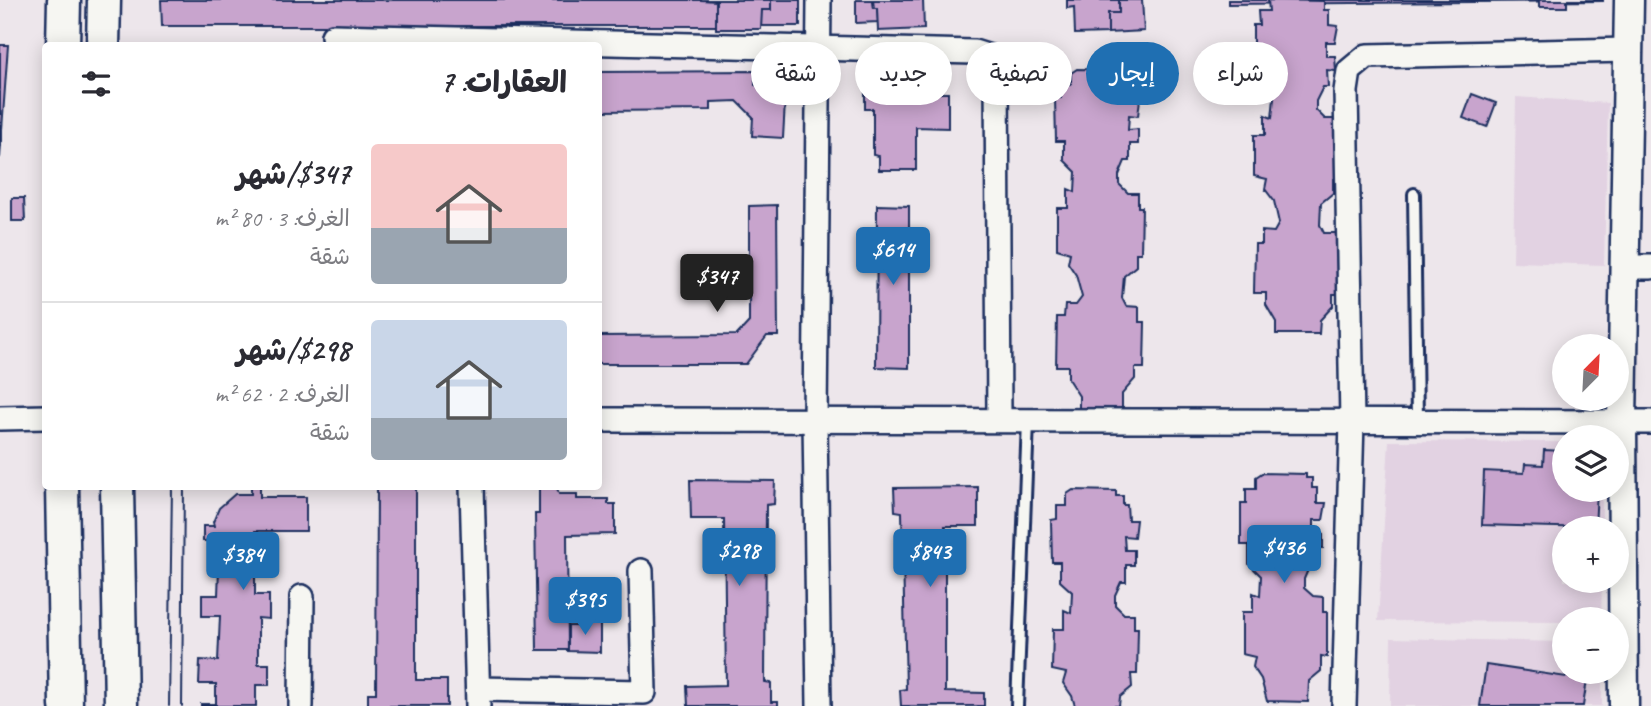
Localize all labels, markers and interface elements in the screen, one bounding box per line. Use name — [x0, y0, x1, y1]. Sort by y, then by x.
chip: شقة — [751, 42, 841, 105]
chip: جديد — [855, 42, 952, 105]
chip: تصفية — [966, 42, 1072, 105]
chip: إيجار — [1086, 42, 1179, 105]
chip: شراء — [1193, 42, 1288, 105]
text: العقارات: 7 — [440, 63, 567, 101]
icon: filters — [77, 65, 115, 103]
text: $347/شهر — [236, 155, 350, 193]
icon: home — [427, 172, 511, 256]
text: الغرف: 3 · 80 m² — [215, 204, 350, 233]
pin: $614 — [852, 228, 934, 287]
text: $614 — [872, 235, 914, 264]
text: شقة — [310, 242, 350, 271]
pin: $347 — [676, 254, 758, 314]
text: $347 — [696, 262, 738, 291]
text: $298/شهر — [237, 331, 350, 369]
north arrow — [1552, 334, 1629, 411]
map controls — [1552, 334, 1629, 684]
icon: home — [427, 348, 511, 432]
text: الغرف: 2 · 62 m² — [215, 380, 350, 409]
text: شقة — [310, 418, 350, 447]
button: layers — [1552, 425, 1629, 502]
button: + — [1552, 516, 1629, 593]
pin: $436 — [1243, 526, 1325, 585]
pin: $298 — [698, 528, 780, 588]
pin: $843 — [889, 530, 971, 589]
pin: $384 — [202, 532, 284, 592]
text: $436 — [1263, 533, 1305, 562]
text: $298 — [718, 536, 760, 565]
text: $843 — [909, 537, 951, 566]
text: $384 — [222, 540, 264, 569]
pin: $395 — [544, 578, 626, 637]
text: $395 — [565, 585, 605, 614]
button: − — [1552, 607, 1629, 684]

